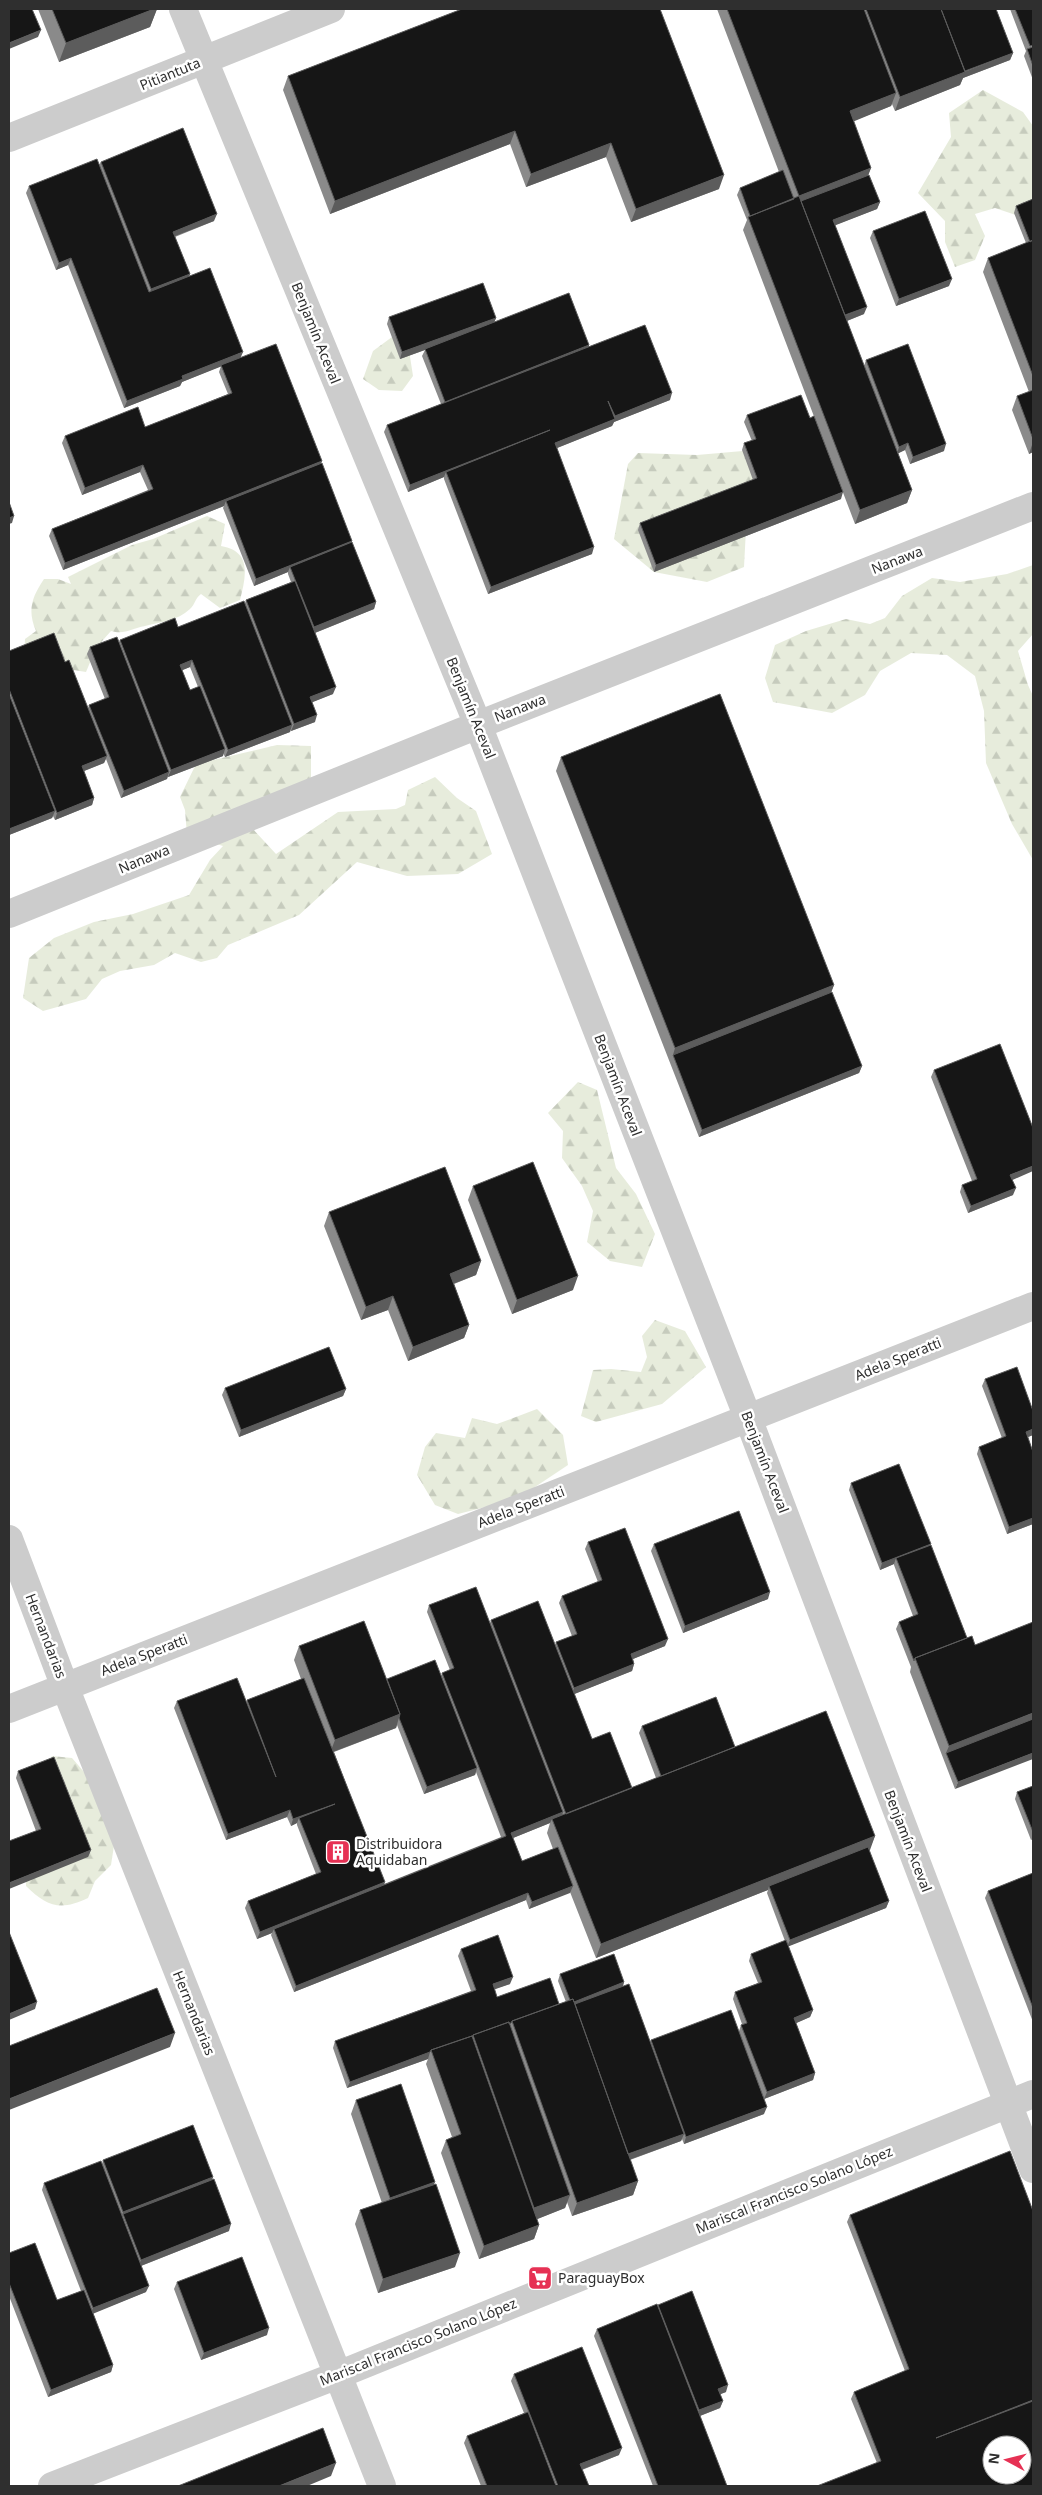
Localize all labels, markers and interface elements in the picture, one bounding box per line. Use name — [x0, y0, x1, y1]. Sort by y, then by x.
street label: Pitiantuta — [137, 53, 203, 94]
street label: Benjamín Aceval — [287, 279, 345, 386]
street label: Nanawa — [868, 541, 925, 578]
street label: Benjamín Aceval — [442, 654, 500, 761]
street label: Nanawa — [491, 689, 548, 726]
street label: Nanawa — [115, 840, 172, 877]
street label: Benjamín Aceval — [590, 1031, 647, 1139]
street label: Adela Speratti — [852, 1333, 944, 1385]
street label: Benjamín Aceval — [737, 1408, 794, 1516]
street label: Adela Speratti — [475, 1481, 567, 1532]
street label: Hernandarias — [22, 1591, 71, 1681]
street label: Adela Speratti — [98, 1629, 190, 1680]
street label: Benjamín Aceval — [880, 1787, 937, 1895]
place label: Distribuidora Aquidaban — [356, 1834, 442, 1869]
building icon: Distribuidora Aquidaban — [325, 1839, 351, 1865]
street label: Hernandarias — [169, 1968, 220, 2058]
street label: Mariscal Francisco Solano López — [693, 2141, 895, 2238]
supermarket icon: ParaguayBox — [527, 2265, 553, 2291]
place label: ParaguayBox — [558, 2268, 645, 2287]
street label: Mariscal Francisco Solano López — [317, 2293, 519, 2390]
north arrow — [982, 2435, 1032, 2485]
text: N — [983, 2452, 1004, 2465]

